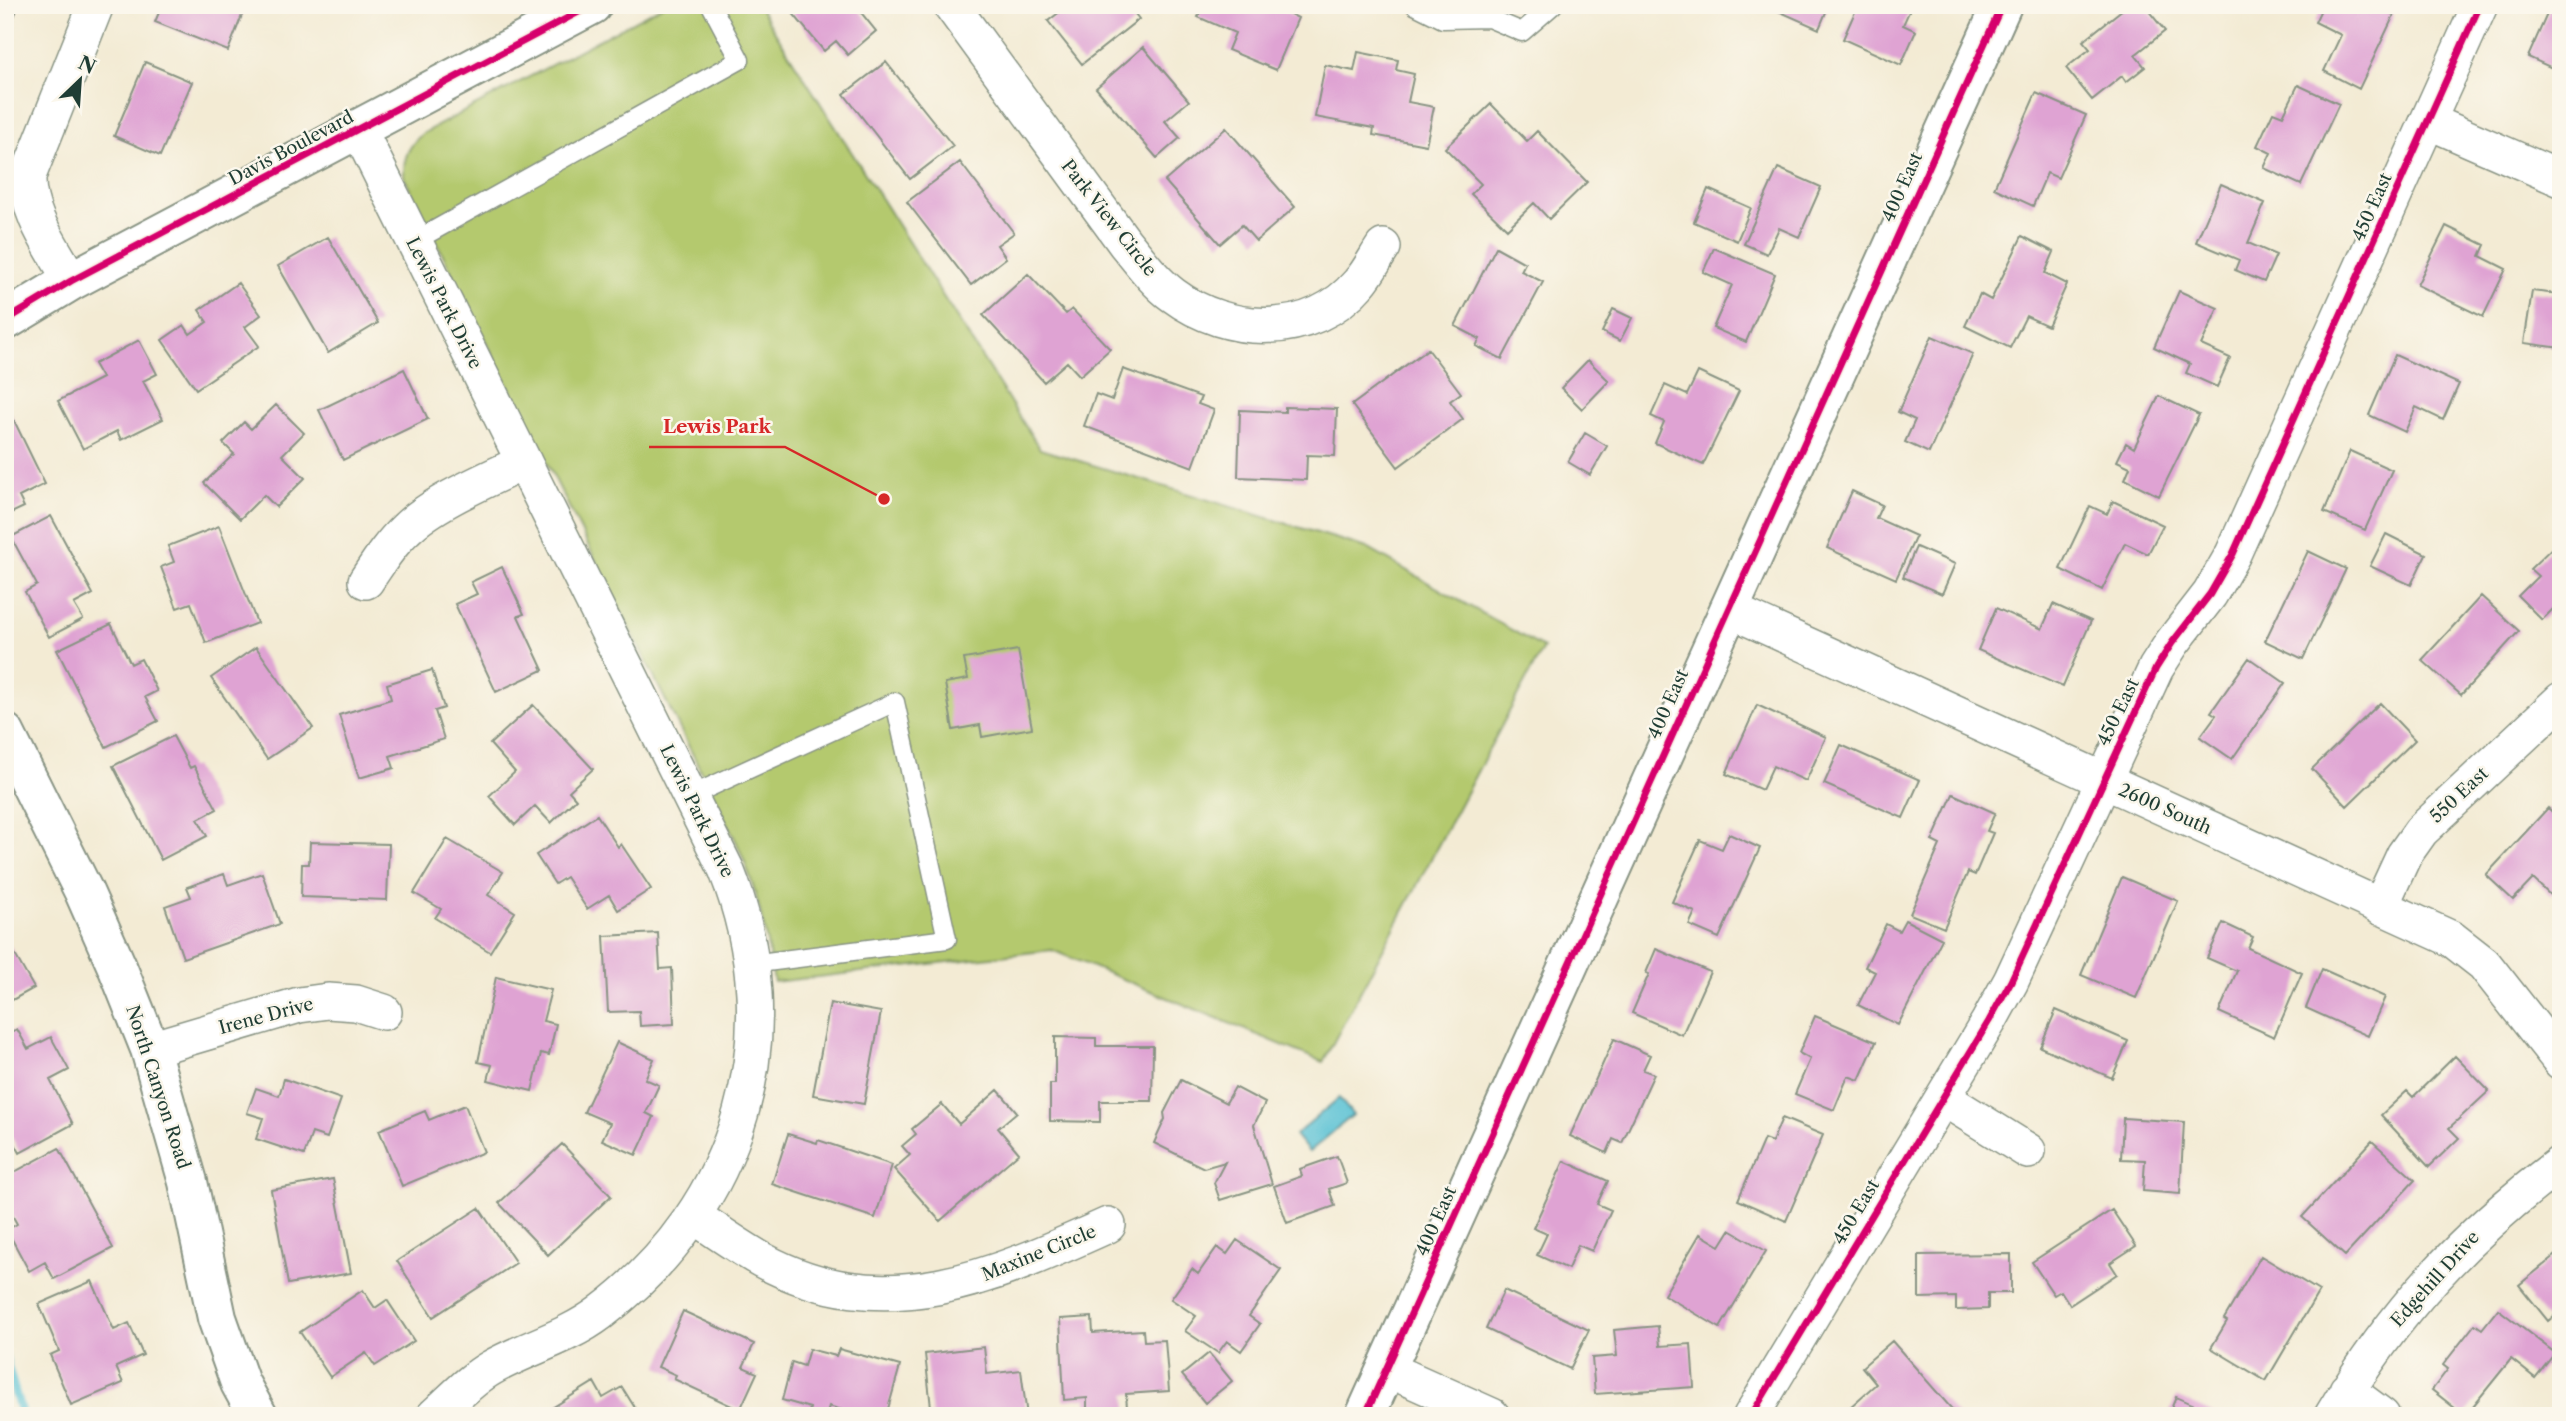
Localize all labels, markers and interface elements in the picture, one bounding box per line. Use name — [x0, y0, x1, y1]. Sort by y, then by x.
north arrow — [46, 46, 116, 116]
text: N — [75, 51, 99, 79]
street label: Davis Boulevard — [225, 106, 357, 190]
street label: 400 East — [1877, 148, 1927, 225]
street label: Park View Circle — [1057, 155, 1161, 281]
street label: 450 East — [2347, 169, 2397, 245]
street label: Lewis Park Drive — [401, 233, 487, 373]
callout: Lewis Park — [649, 407, 785, 447]
text: Lewis Park — [663, 415, 772, 438]
street label: 400 East — [1643, 665, 1693, 742]
street label: 450 East — [2092, 674, 2144, 749]
street label: Lewis Park Drive — [655, 741, 739, 881]
street label: 550 East — [2425, 762, 2493, 828]
street label: 2600 South — [2115, 779, 2215, 839]
street label: Irene Drive — [216, 993, 316, 1039]
street label: North Canyon Road — [121, 1002, 195, 1172]
street label: 450 East — [1828, 1175, 1884, 1249]
street label: 400 East — [1411, 1182, 1461, 1259]
street label: Maxine Circle — [979, 1220, 1099, 1286]
street label: Edgehill Drive — [2386, 1226, 2484, 1332]

